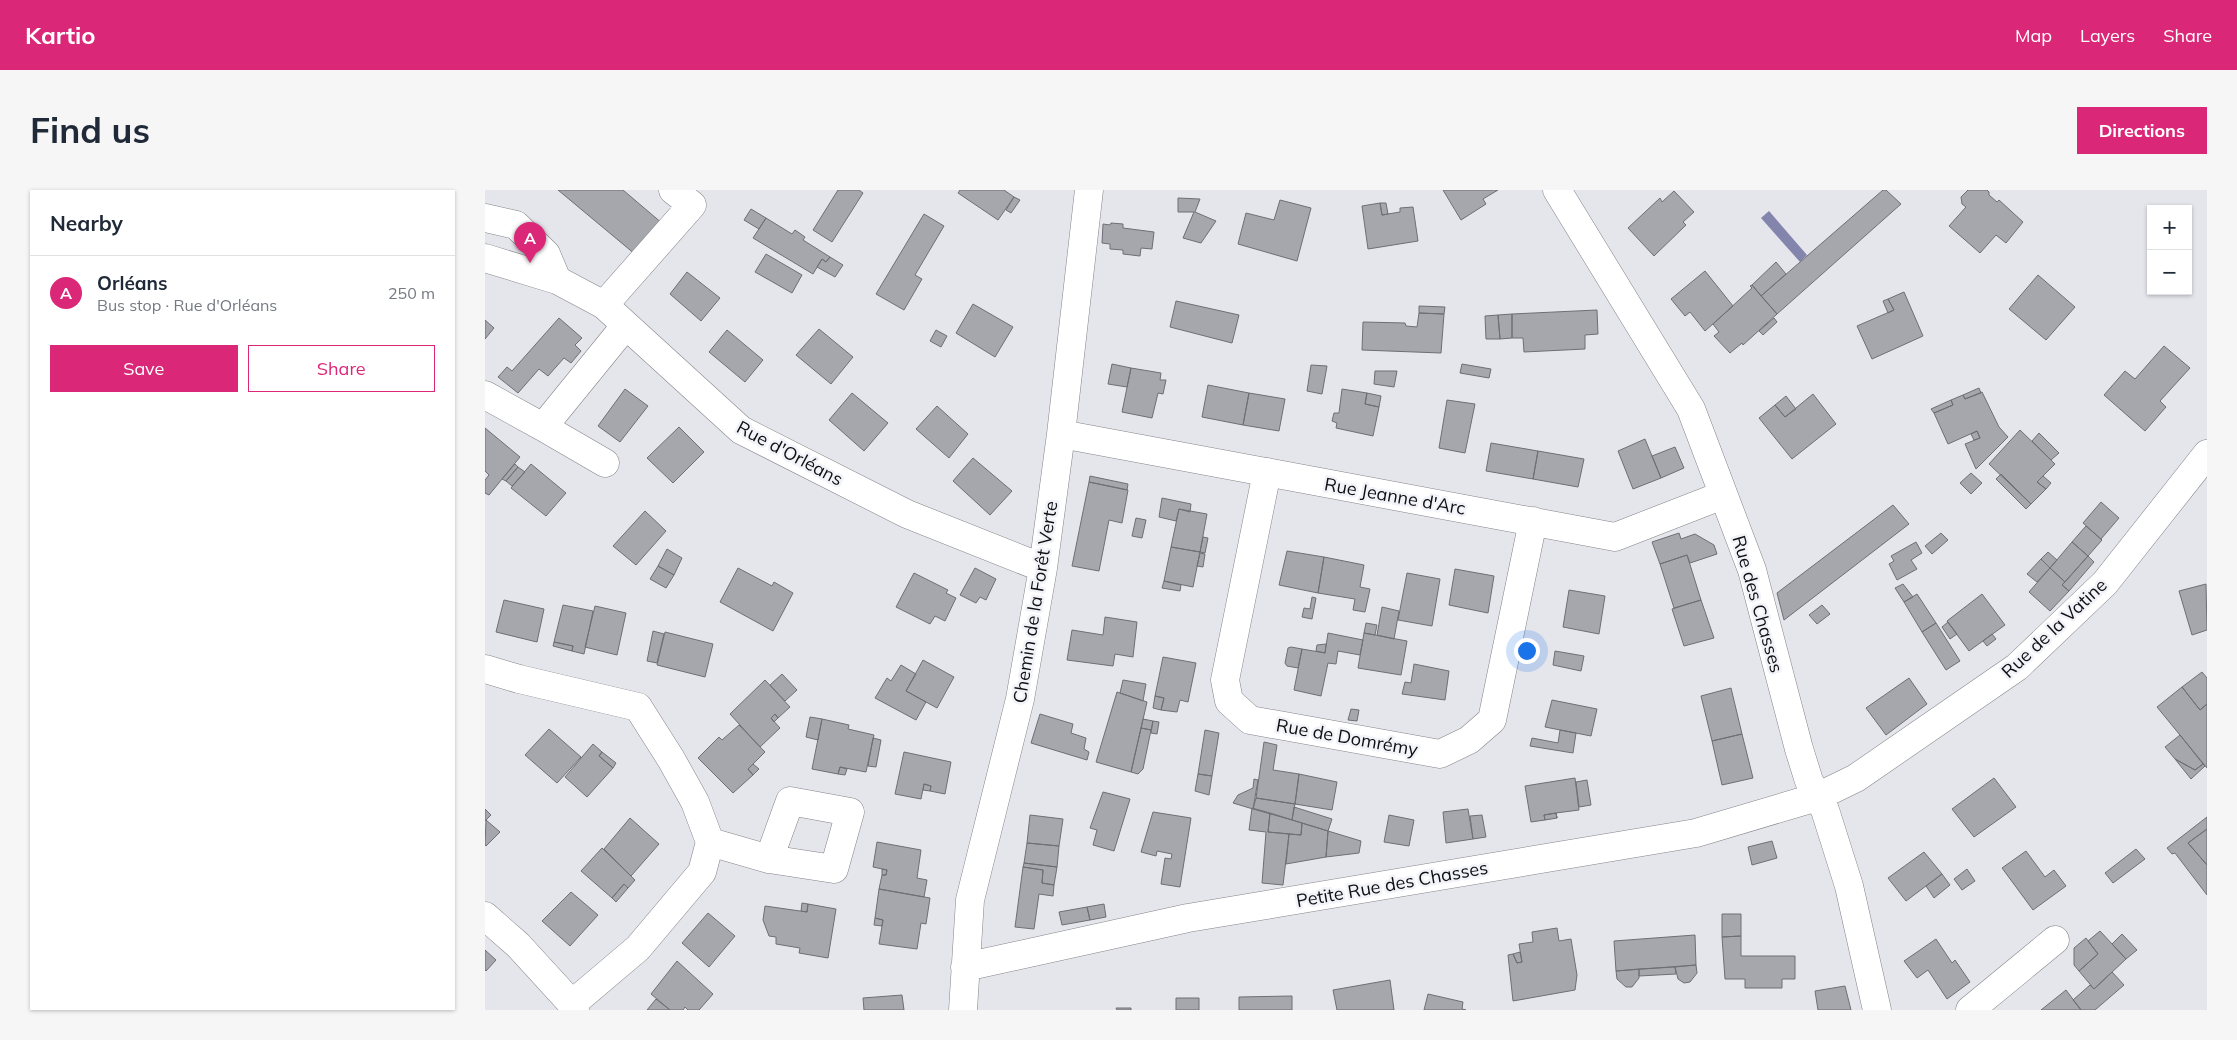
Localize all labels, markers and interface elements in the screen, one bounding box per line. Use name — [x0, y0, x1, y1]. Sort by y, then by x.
text: Kartio — [25, 20, 96, 50]
text: Map — [2015, 24, 2052, 47]
text: Layers — [2080, 24, 2135, 47]
text: Share — [2163, 24, 2212, 47]
button: Directions — [2077, 107, 2207, 154]
text: Find us — [30, 108, 150, 152]
map controls — [2147, 205, 2192, 295]
button: + — [2147, 205, 2192, 250]
text: Nearby — [50, 210, 123, 236]
pin: A — [514, 222, 546, 263]
button: − — [2147, 250, 2192, 295]
text: Orléans — [97, 271, 168, 295]
text: A — [60, 283, 72, 303]
text: 250 m — [388, 283, 435, 303]
text: Bus stop · Rue d'Orléans — [97, 295, 277, 315]
button: Save — [50, 345, 238, 392]
button: Share — [248, 345, 435, 392]
street label: Rue d'Orléans — [733, 415, 847, 491]
street label: Rue Jeanne d'Arc — [1323, 472, 1467, 520]
street label: Chemin de la Forêt Verte — [1008, 499, 1062, 705]
street label: Rue des Chasses — [1727, 533, 1789, 675]
street label: Rue de la Vatine — [1997, 573, 2111, 683]
your location — [1514, 638, 1540, 664]
street label: Rue de Domrémy — [1274, 713, 1420, 761]
street label: Petite Rue des Chasses — [1294, 856, 1490, 912]

